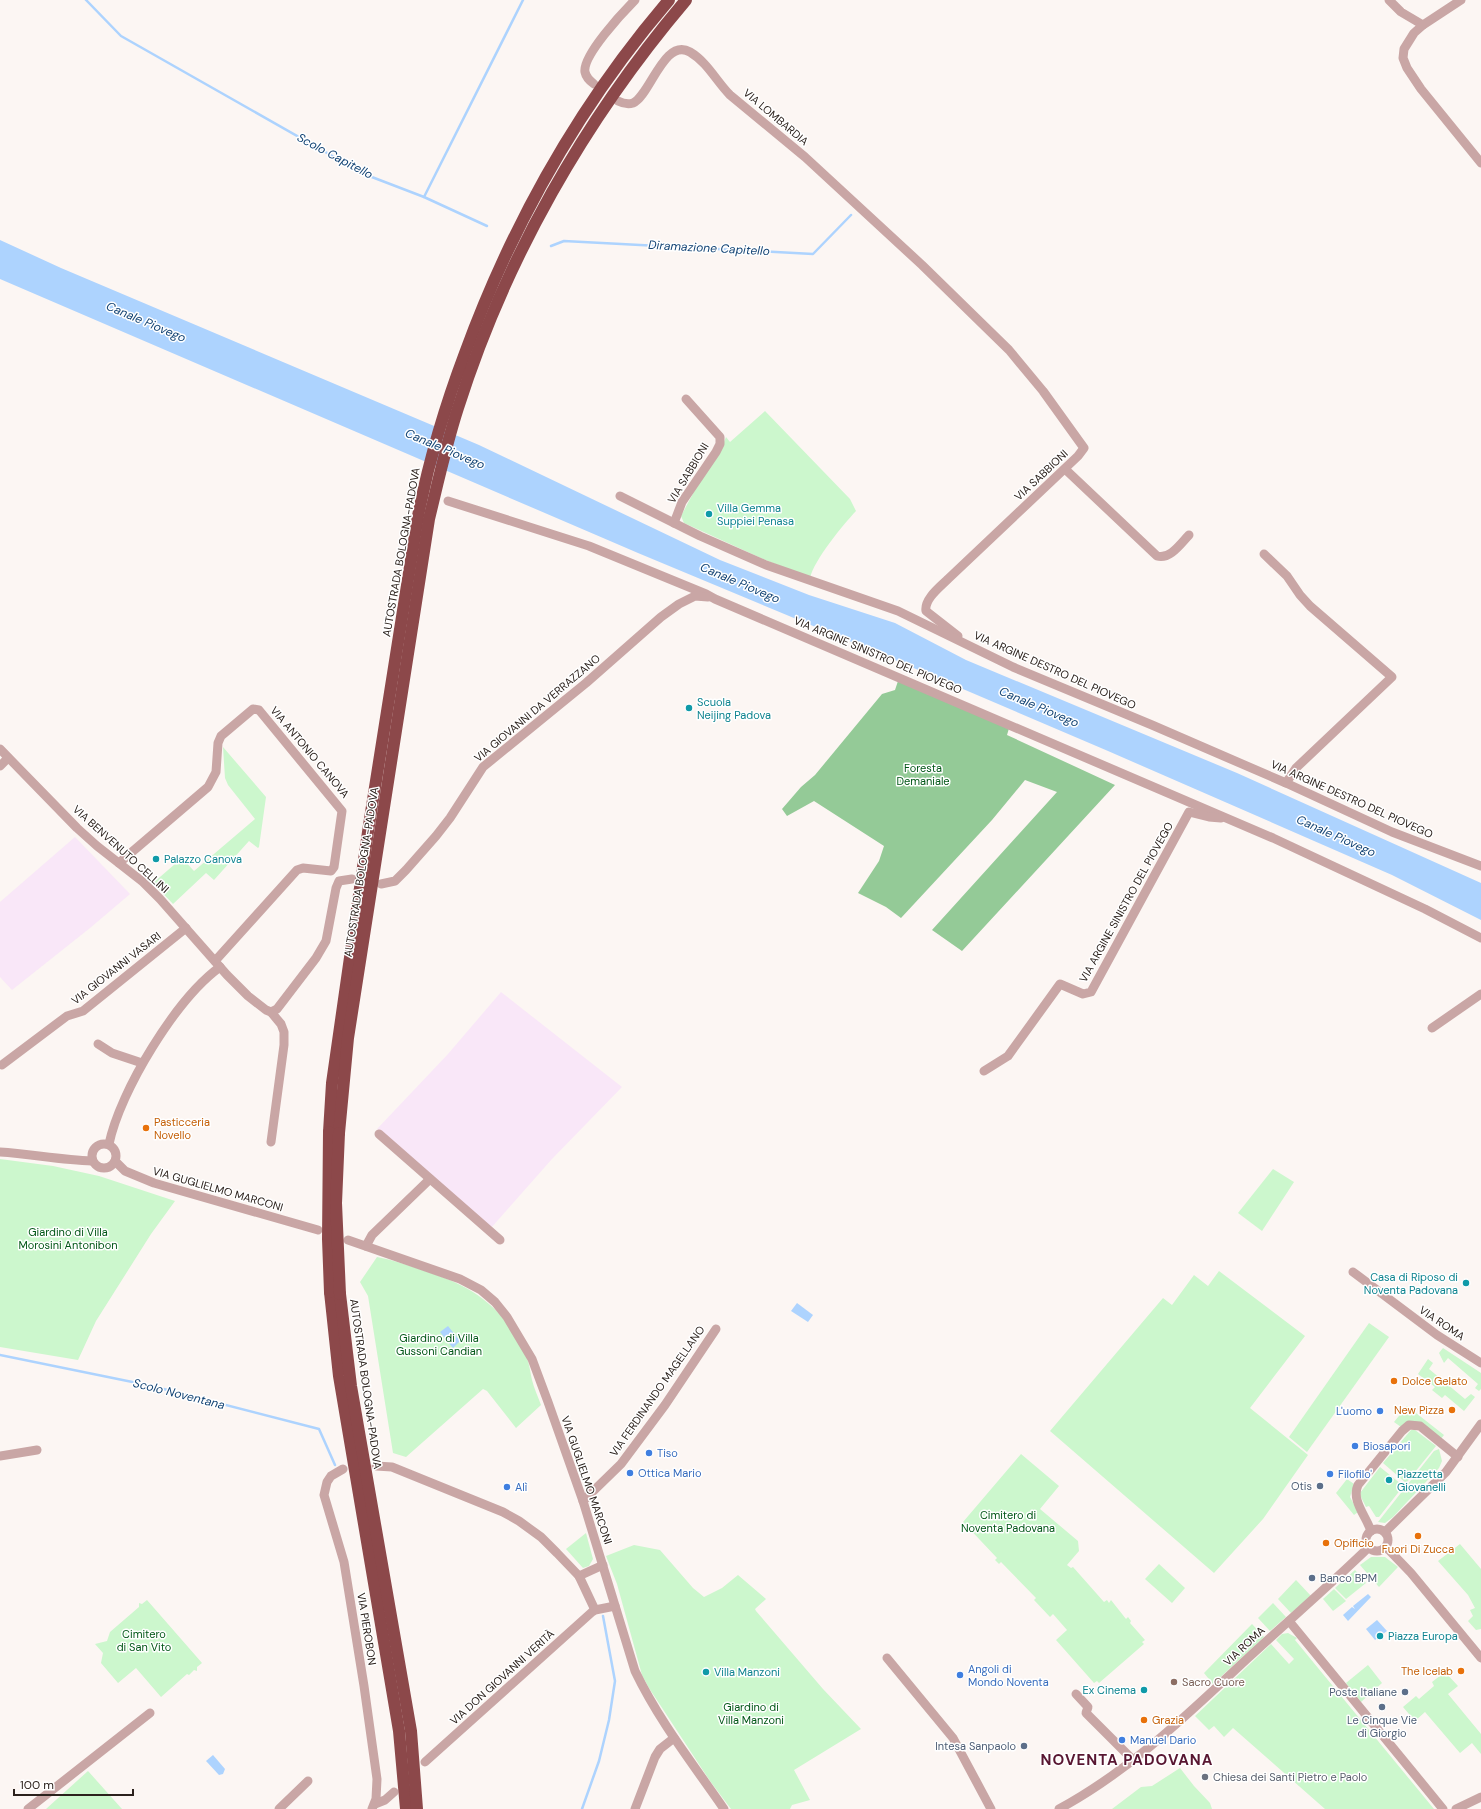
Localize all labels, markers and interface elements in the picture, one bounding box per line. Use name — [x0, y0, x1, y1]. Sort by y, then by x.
street label: VIA LOMBARDIA — [741, 86, 811, 148]
water label: Scolo Capitello — [294, 129, 376, 183]
water label: Diramazione Capitello — [648, 237, 770, 259]
water label: Canale Piovego — [104, 298, 188, 346]
water label: Canale Piovego — [403, 425, 487, 473]
street label: VIA SABBIONI — [664, 440, 712, 506]
street label: VIA SABBIONI — [1011, 447, 1071, 503]
street label: AUTOSTRADA BOLOGNA-PADOVA — [379, 466, 423, 638]
place label: Villa Gemma Suppiei Penasa — [717, 501, 794, 528]
marker: Villa Gemma Suppiei Penasa — [704, 509, 714, 519]
water label: Canale Piovego — [698, 559, 782, 607]
street label: VIA ARGINE SINISTRO DEL PIOVEGO — [792, 613, 964, 697]
street label: VIA ARGINE DESTRO DEL PIOVEGO — [972, 628, 1138, 712]
street label: VIA GIOVANNI DA VERRAZZANO — [471, 651, 603, 765]
water label: Canale Piovego — [997, 683, 1081, 731]
place label: Scuola Neijing Padova — [697, 695, 771, 722]
street label: VIA ANTONIO CANOVA — [268, 703, 352, 801]
marker: Scuola Neijing Padova — [684, 703, 694, 713]
street label: VIA ARGINE DESTRO DEL PIOVEGO — [1269, 757, 1435, 841]
park label: Foresta Demaniale — [896, 761, 950, 788]
street label: AUTOSTRADA BOLOGNA-PADOVA — [341, 786, 381, 958]
street label: VIA BENVENUTO CELLINI — [70, 802, 172, 896]
water label: Canale Piovego — [1294, 811, 1378, 861]
street label: VIA ARGINE SINISTRO DEL PIOVEGO — [1076, 819, 1176, 985]
place label: Palazzo Canova — [164, 852, 242, 866]
marker: Palazzo Canova — [151, 854, 161, 864]
street label: VIA GIOVANNI VASARI — [68, 929, 164, 1007]
place label: Pasticceria Novello — [154, 1115, 210, 1142]
marker: Pasticceria Novello — [141, 1123, 151, 1133]
street label: VIA GUGLIELMO MARCONI — [151, 1164, 285, 1214]
park label: Giardino di Villa Morosini Antonibon — [18, 1225, 118, 1252]
place label: Casa di Riposo di Noventa Padovana — [1364, 1270, 1458, 1297]
marker: Casa di Riposo di Noventa Padovana — [1461, 1278, 1471, 1288]
street label: AUTOSTRADA BOLOGNA-PADOVA — [347, 1298, 385, 1470]
street label: VIA ROMA — [1417, 1303, 1467, 1343]
street label: VIA FERDINANDO MAGELLANO — [606, 1323, 708, 1459]
park label: Giardino di Villa Gussoni Candian — [396, 1331, 482, 1358]
place label: Dolce Gelato — [1402, 1374, 1468, 1388]
water label: Scolo Noventana — [131, 1375, 227, 1413]
marker: Dolce Gelato — [1389, 1376, 1399, 1386]
place label: New Pizza — [1394, 1403, 1444, 1417]
place label: L'uomo — [1336, 1404, 1372, 1418]
marker: New Pizza — [1447, 1405, 1457, 1415]
marker: L'uomo — [1375, 1406, 1385, 1416]
street label: VIA GUGLIELMO MARCONI — [558, 1414, 616, 1546]
place label: Biosapori — [1363, 1439, 1410, 1453]
marker: Biosapori — [1350, 1441, 1360, 1451]
place label: Tiso — [657, 1446, 678, 1460]
marker: Tiso — [644, 1448, 654, 1458]
place label: Ottica Mario — [638, 1466, 701, 1480]
place label: Filofilo' — [1338, 1467, 1372, 1481]
place label: Piazzetta Giovanelli — [1397, 1467, 1446, 1494]
marker: Ottica Mario — [625, 1468, 635, 1478]
marker: Filofilo' — [1325, 1469, 1335, 1479]
marker: Piazzetta Giovanelli — [1384, 1475, 1394, 1485]
place label: Otis — [1291, 1479, 1312, 1493]
place label: Alì — [515, 1480, 528, 1494]
marker: Otis — [1315, 1481, 1325, 1491]
marker: Alì — [502, 1482, 512, 1492]
park label: Cimitero di Noventa Padovana — [961, 1508, 1055, 1535]
marker: Fuori Di Zucca — [1413, 1531, 1423, 1541]
place label: Opificio — [1334, 1536, 1374, 1550]
marker: Opificio — [1321, 1538, 1331, 1548]
place label: Fuori Di Zucca — [1382, 1542, 1454, 1556]
place label: Banco BPM — [1320, 1571, 1377, 1585]
marker: Banco BPM — [1307, 1573, 1317, 1583]
street label: VIA PIEROBON — [354, 1592, 380, 1666]
street label: VIA ROMA — [1220, 1623, 1268, 1669]
street label: VIA DON GIOVANNI VERITÀ — [447, 1626, 557, 1728]
park label: Cimitero di San Vito — [117, 1627, 171, 1654]
place label: Piazza Europa — [1388, 1629, 1458, 1643]
marker: Piazza Europa — [1375, 1631, 1385, 1641]
place label: Angoli di Mondo Noventa — [968, 1662, 1049, 1689]
place label: The Icelab — [1401, 1664, 1453, 1678]
place label: Villa Manzoni — [714, 1665, 780, 1679]
marker: The Icelab — [1456, 1666, 1466, 1676]
marker: Villa Manzoni — [701, 1667, 711, 1677]
marker: Angoli di Mondo Noventa — [955, 1670, 965, 1680]
place label: Sacro Cuore — [1182, 1675, 1245, 1689]
marker: Sacro Cuore — [1169, 1677, 1179, 1687]
place label: Ex Cinema — [1083, 1683, 1136, 1697]
marker: Ex Cinema — [1139, 1685, 1149, 1695]
place label: Poste Italiane — [1329, 1685, 1397, 1699]
marker: Poste Italiane — [1400, 1687, 1410, 1697]
park label: Giardino di Villa Manzoni — [718, 1700, 784, 1727]
marker: Le Cinque Vie di Giorgio — [1377, 1702, 1387, 1712]
place label: Grazia — [1152, 1713, 1184, 1727]
place label: Le Cinque Vie di Giorgio — [1347, 1713, 1417, 1740]
marker: Grazia — [1139, 1715, 1149, 1725]
place label: Manuel Dario — [1130, 1733, 1196, 1747]
marker: Manuel Dario — [1117, 1735, 1127, 1745]
place label: Intesa Sanpaolo — [935, 1739, 1016, 1753]
marker: Intesa Sanpaolo — [1019, 1741, 1029, 1751]
district label: NOVENTA PADOVANA — [1041, 1750, 1213, 1770]
place label: Chiesa dei Santi Pietro e Paolo — [1213, 1770, 1367, 1784]
scale bar — [14, 1771, 133, 1797]
marker: Chiesa dei Santi Pietro e Paolo — [1200, 1772, 1210, 1782]
text: 100 m — [20, 1777, 54, 1793]

